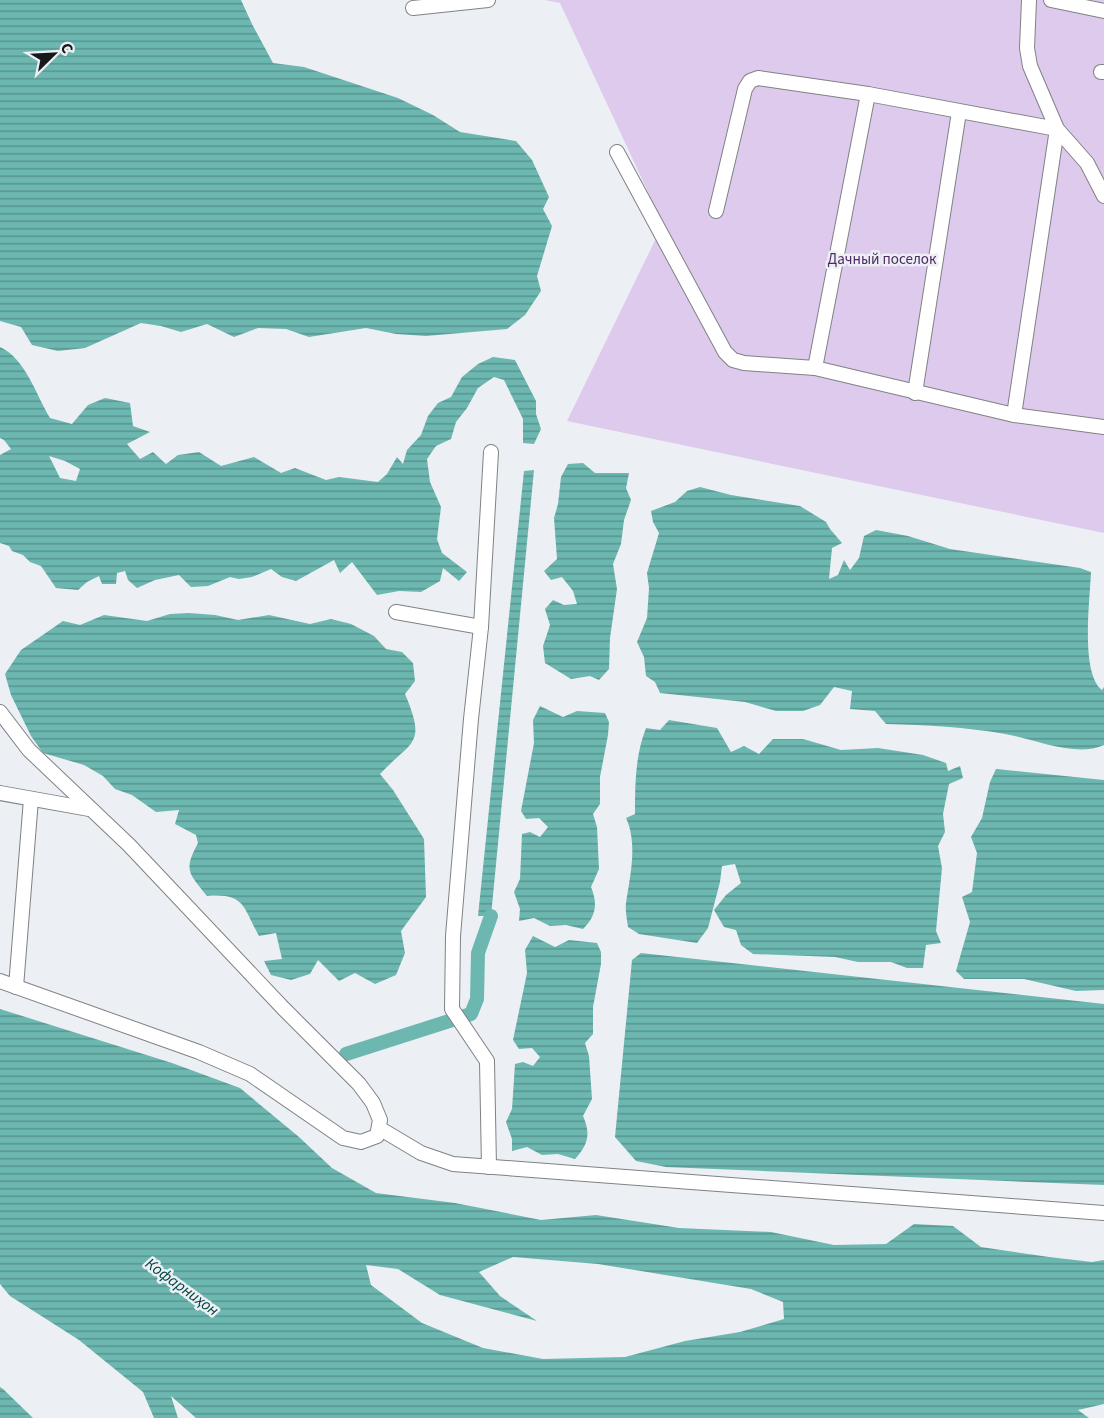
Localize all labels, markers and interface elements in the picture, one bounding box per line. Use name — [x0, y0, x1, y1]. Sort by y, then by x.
north arrow — [24, 24, 84, 84]
text: С — [55, 40, 79, 57]
park label: Дачный поселок — [828, 249, 937, 270]
water label: Кофарниҳон — [141, 1253, 224, 1321]

